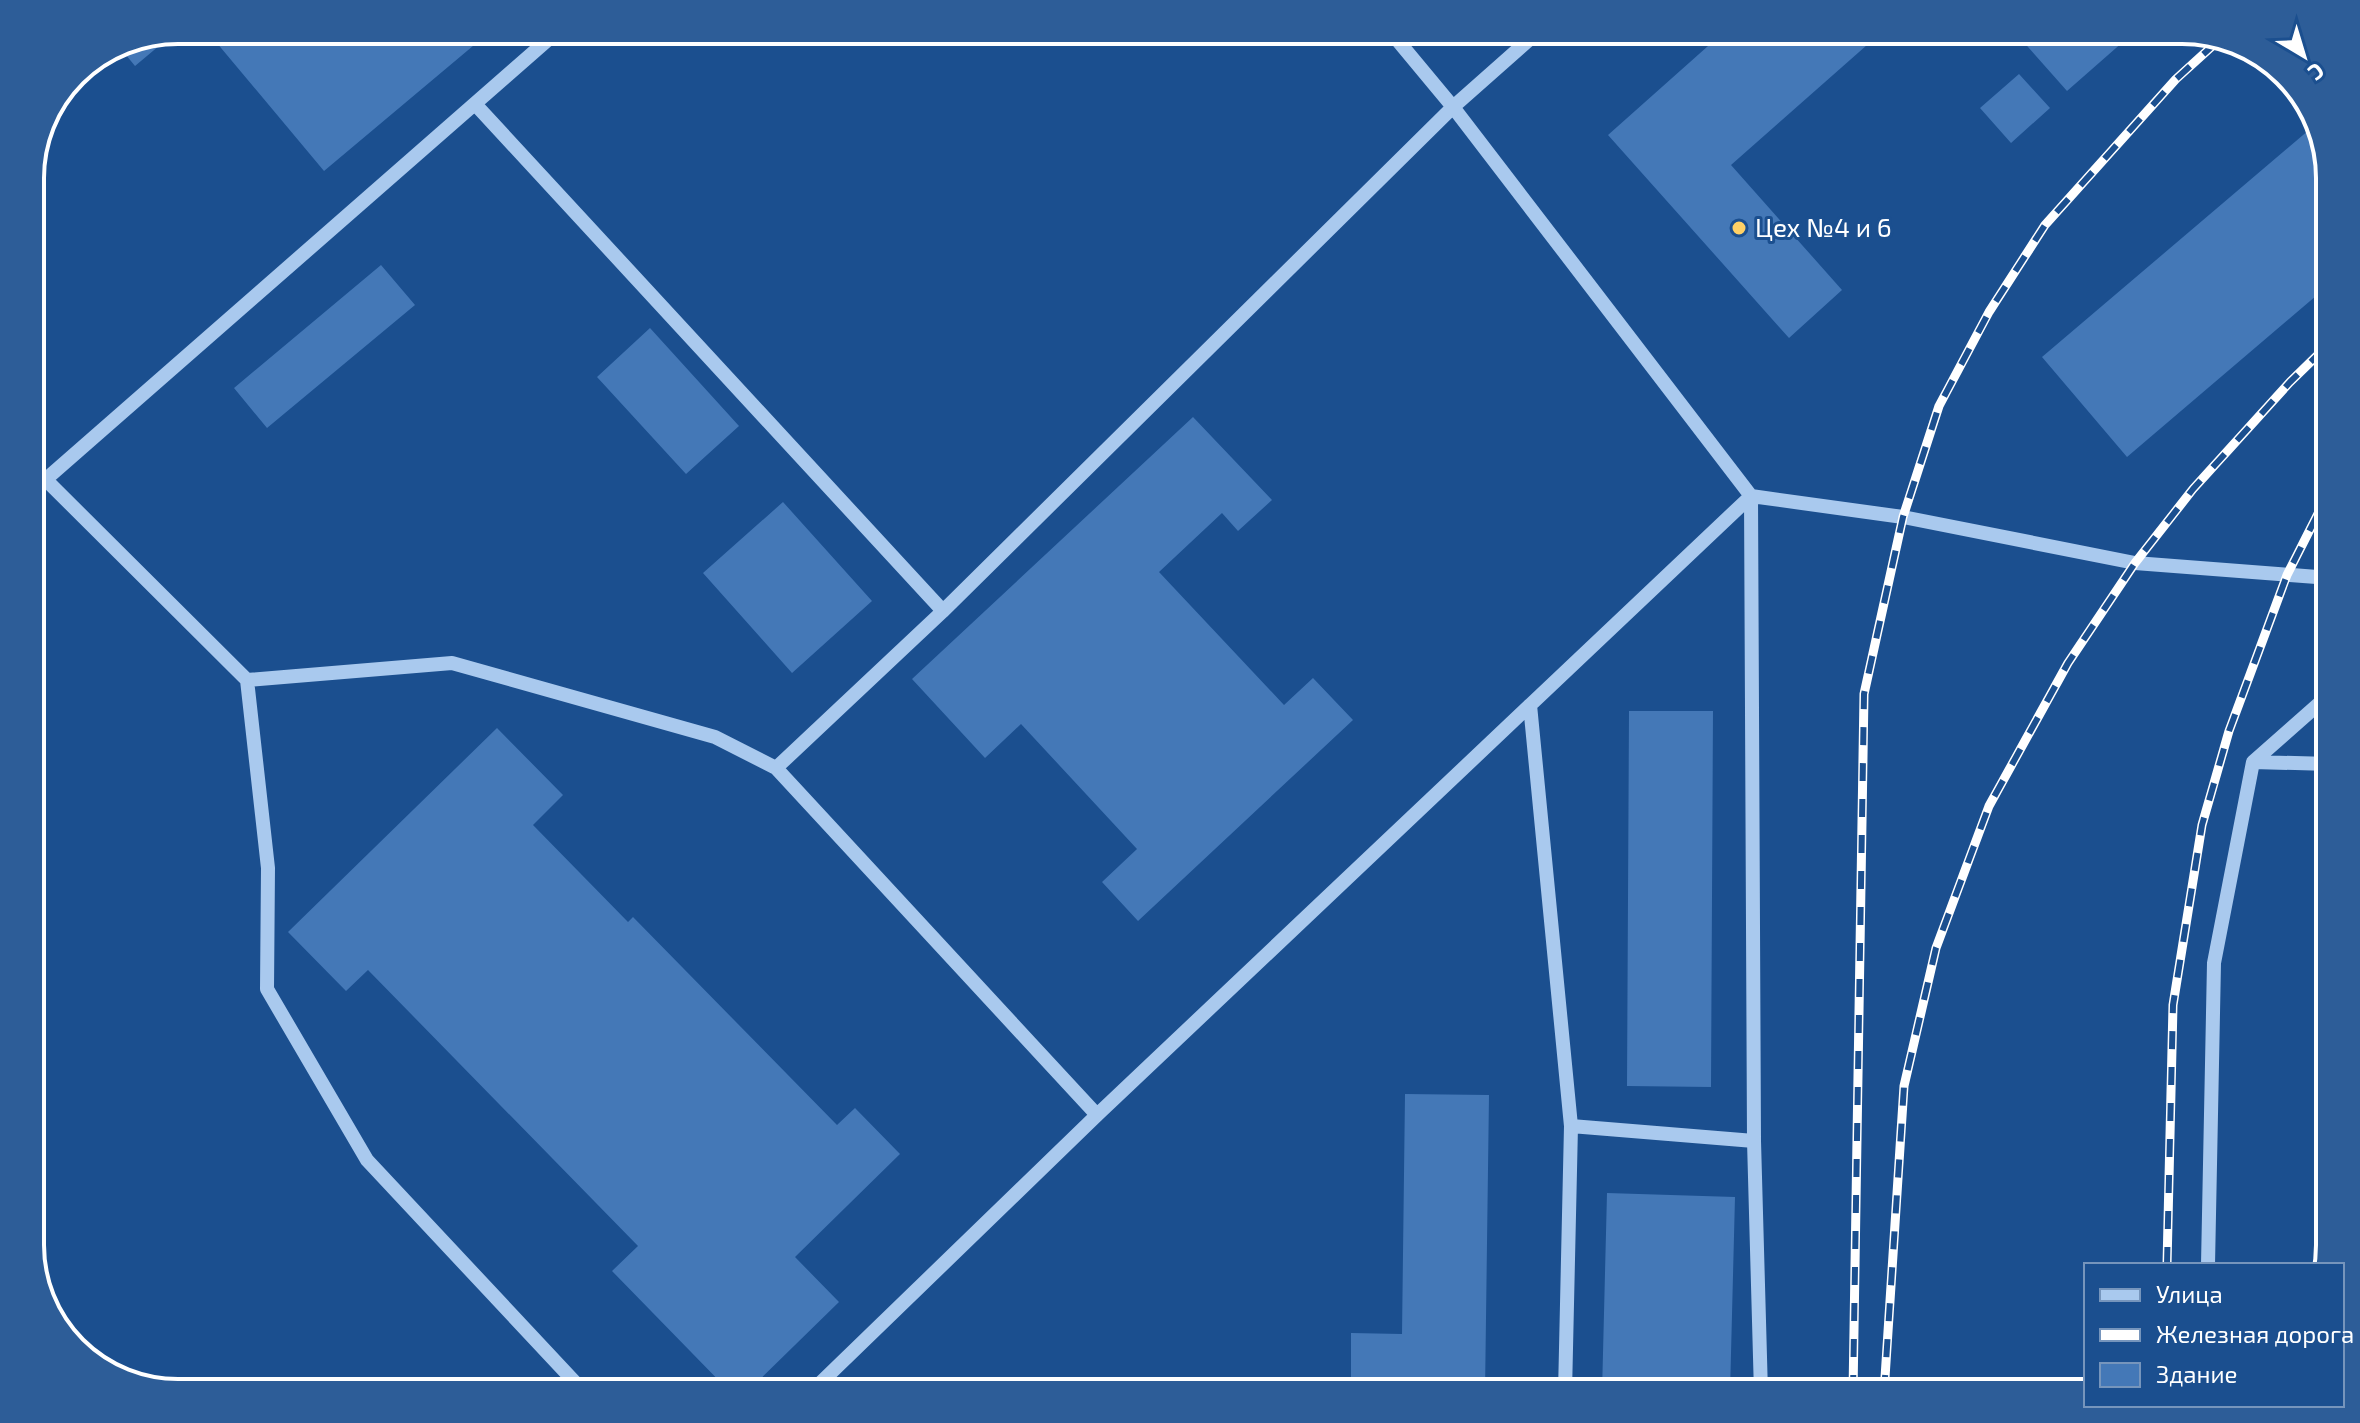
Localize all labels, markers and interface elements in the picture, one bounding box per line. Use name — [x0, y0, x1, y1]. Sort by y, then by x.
north arrow — [2264, 16, 2344, 96]
text: С — [2304, 58, 2330, 87]
place label: Цех №4 и 6 — [1755, 211, 1892, 242]
marker: Цех №4 и 6 — [1730, 219, 1748, 237]
legend — [2084, 1263, 2344, 1407]
text: Улица — [2156, 1279, 2223, 1308]
text: Железная дорога — [2156, 1319, 2354, 1348]
text: Здание — [2156, 1359, 2238, 1388]

